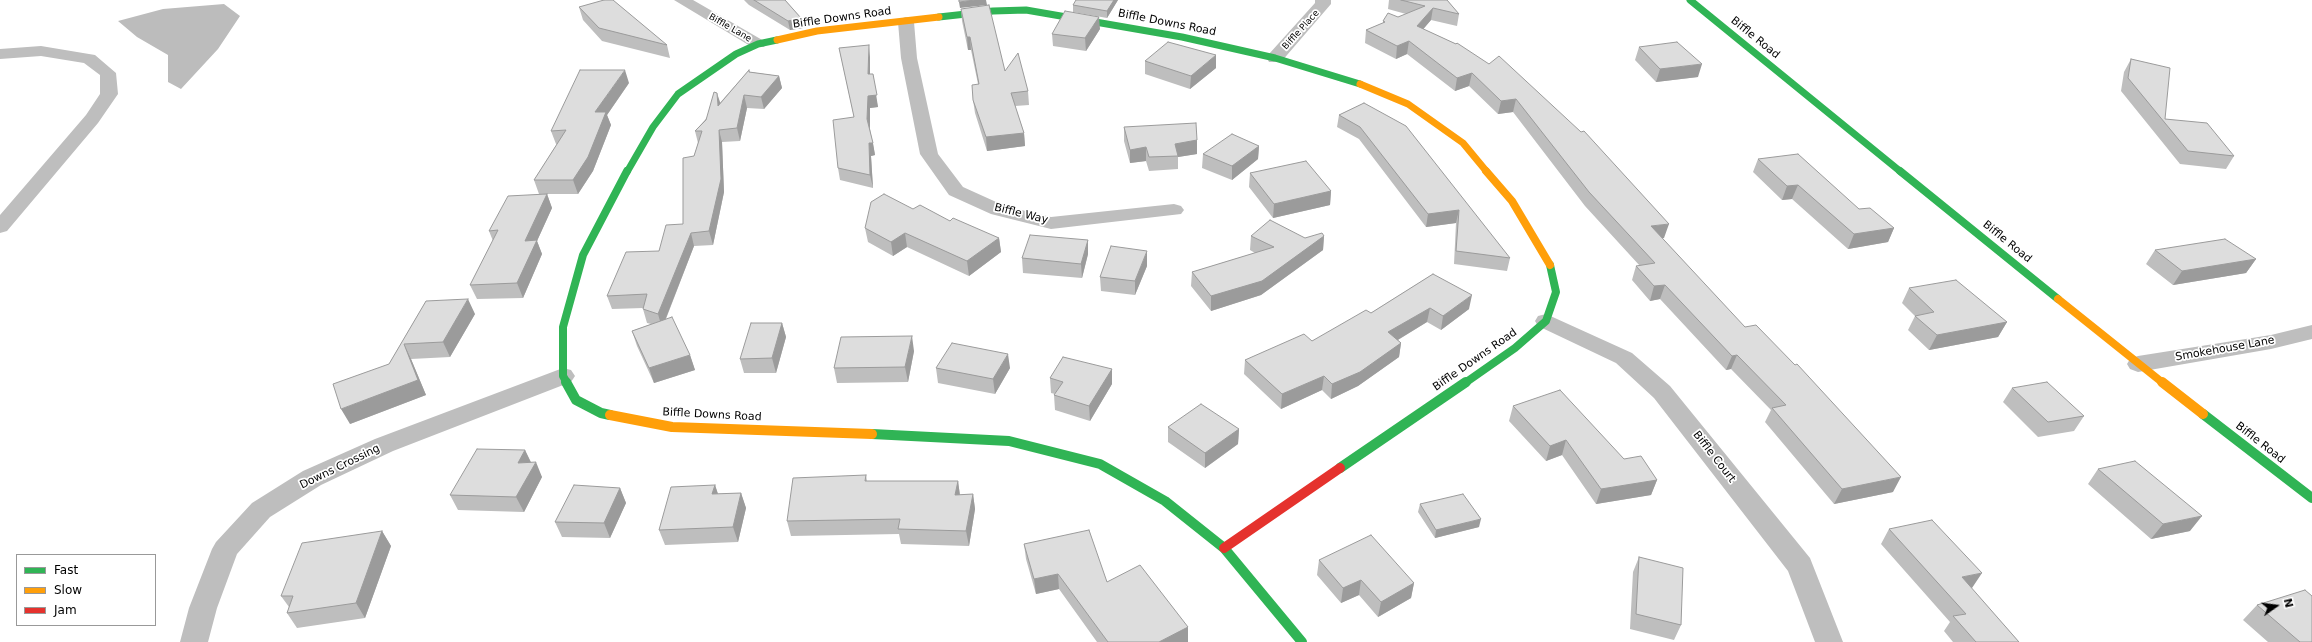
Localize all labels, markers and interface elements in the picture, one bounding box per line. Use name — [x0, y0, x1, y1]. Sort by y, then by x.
street label: Biffle Downs Road — [792, 5, 892, 31]
street label: Biffle Downs Road — [1117, 7, 1217, 39]
street label: Biffle Place — [1280, 8, 1322, 52]
street label: Biffle Lane — [707, 11, 753, 45]
street label: Biffle Road — [1728, 14, 1782, 62]
street label: Biffle Way — [993, 201, 1049, 227]
street label: Biffle Road — [1980, 218, 2034, 266]
street label: Biffle Downs Road — [1430, 326, 1520, 394]
street label: Smokehouse Lane — [2174, 334, 2276, 364]
street label: Biffle Downs Road — [662, 406, 762, 424]
street label: Biffle Road — [2233, 420, 2287, 466]
street label: Biffle Court — [1690, 429, 1738, 485]
street label: Downs Crossing — [298, 442, 382, 492]
legend — [16, 554, 156, 626]
text: Fast — [54, 563, 78, 577]
text: Slow — [54, 583, 82, 597]
north arrow — [2256, 586, 2296, 626]
text: N — [2281, 597, 2296, 609]
text: Jam — [54, 603, 77, 617]

